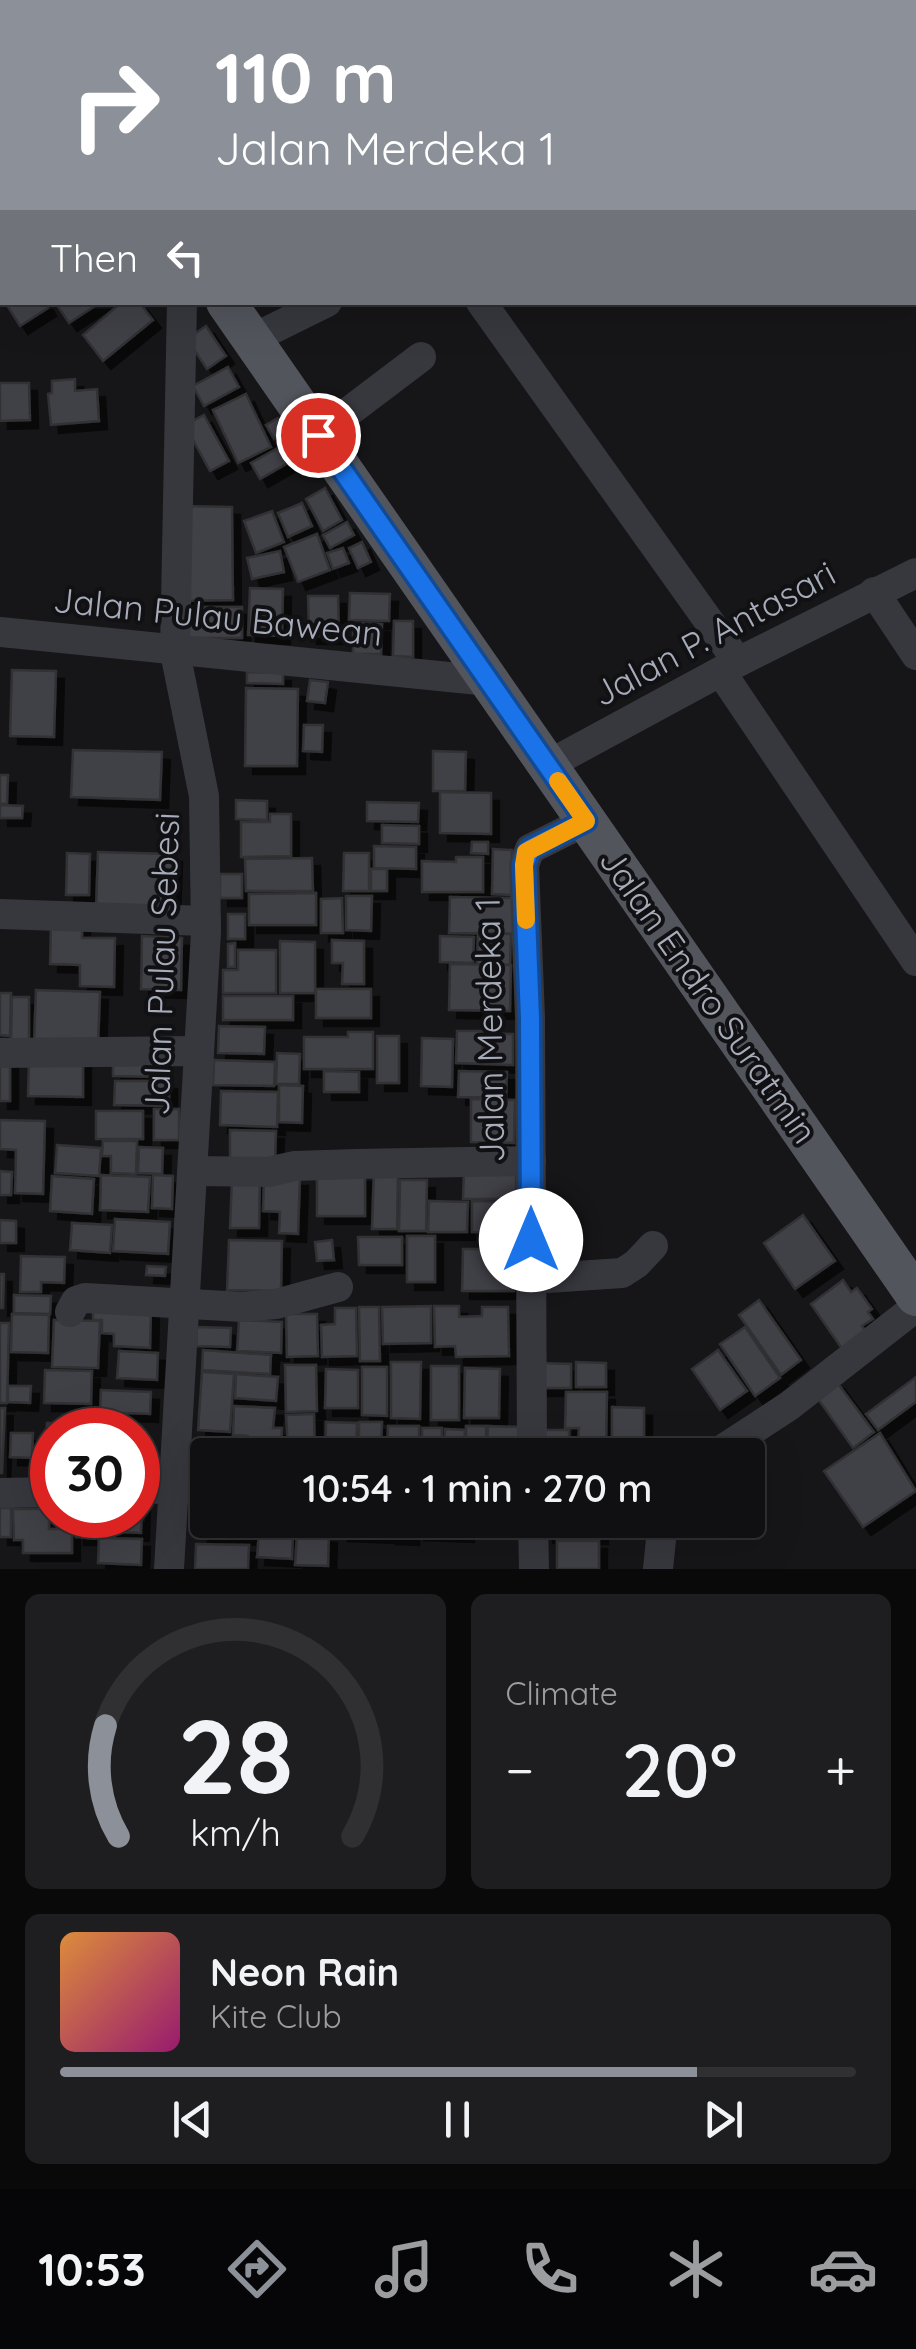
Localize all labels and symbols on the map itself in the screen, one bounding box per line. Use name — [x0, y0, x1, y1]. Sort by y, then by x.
pin — [276, 393, 361, 478]
street label: Jalan P. Antasari — [585, 551, 842, 716]
street label: Jalan Pulau Bawean — [51, 577, 385, 655]
street label: Jalan Pulau Sebesi — [134, 811, 188, 1116]
street label: Jalan Endro Suratmin — [590, 839, 827, 1152]
street label: Jalan Merdeka 1 — [465, 897, 513, 1163]
position arrow — [479, 1188, 583, 1292]
speed limit sign: 30 — [30, 1408, 160, 1538]

